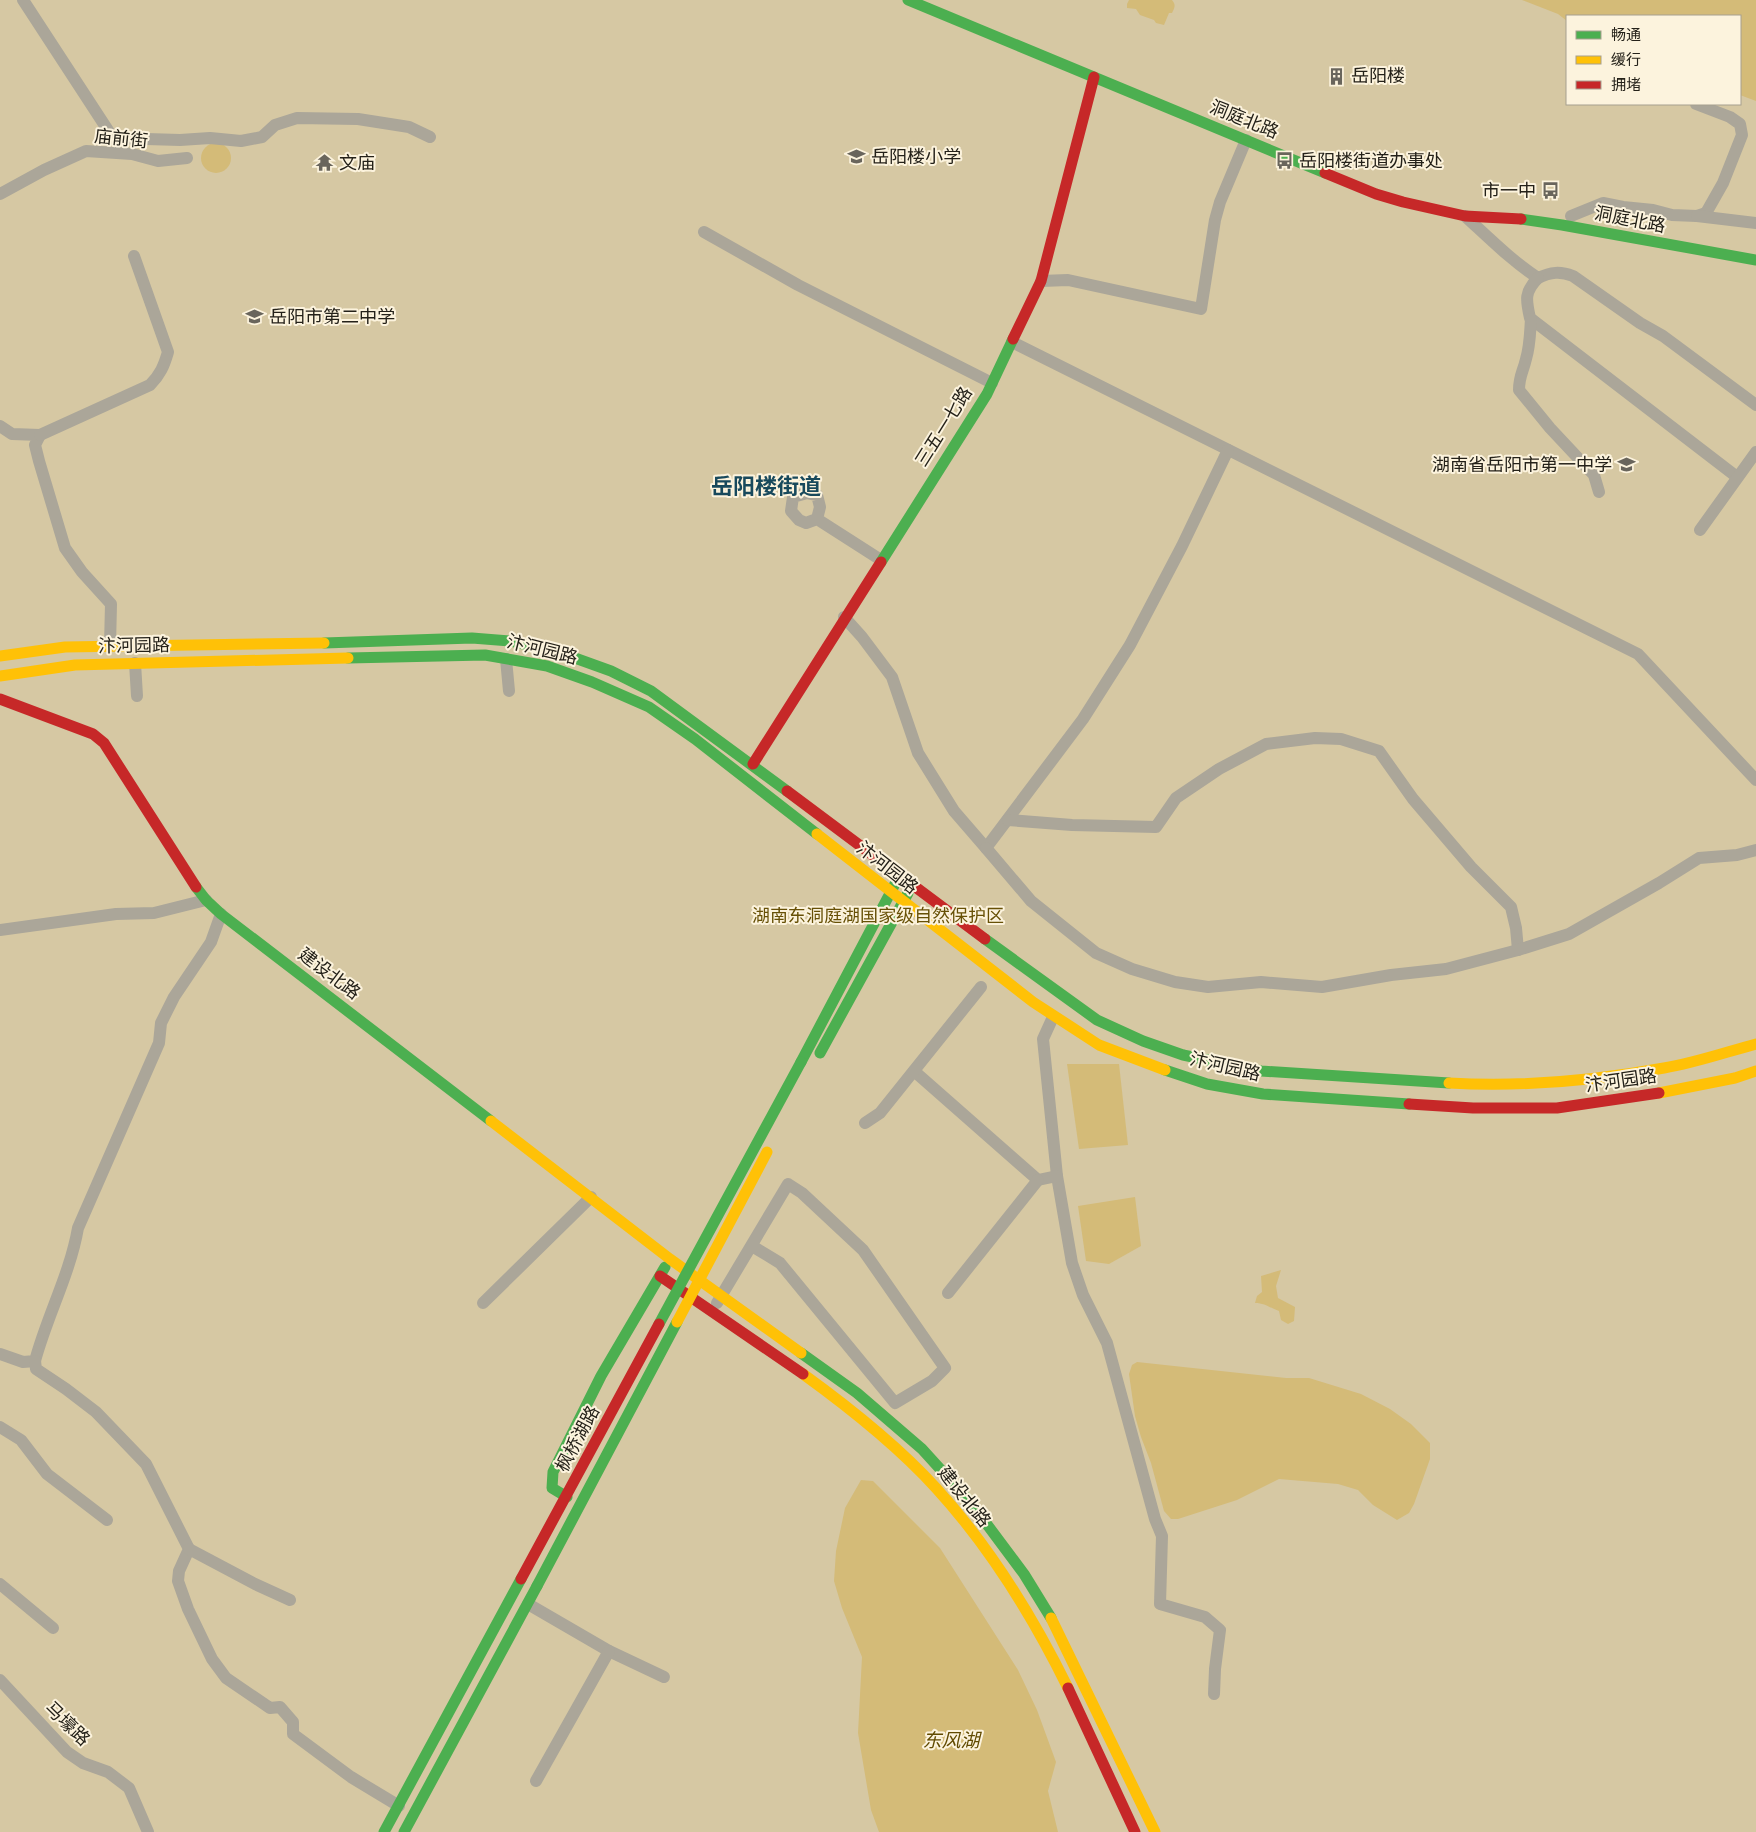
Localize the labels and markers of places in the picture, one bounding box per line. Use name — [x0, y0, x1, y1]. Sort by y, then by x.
place label: 岳阳楼 — [1351, 64, 1405, 89]
building icon: 岳阳楼 — [1327, 66, 1347, 86]
place label: 岳阳楼小学 — [871, 145, 961, 170]
school or university icon: 岳阳楼小学 — [847, 147, 867, 167]
place label: 岳阳楼街道办事处 — [1299, 149, 1443, 174]
place label: 文庙 — [339, 151, 375, 176]
bus stop icon: 岳阳楼街道办事处 — [1275, 151, 1295, 171]
temple icon: 文庙 — [315, 153, 335, 173]
place label: 市一中 — [1482, 179, 1536, 204]
bus stop icon: 市一中 — [1540, 181, 1560, 201]
place label: 岳阳市第二中学 — [269, 305, 395, 330]
school or university icon: 岳阳市第二中学 — [245, 307, 265, 327]
place label: 湖南省岳阳市第一中学 — [1432, 453, 1612, 478]
school or university icon: 湖南省岳阳市第一中学 — [1616, 455, 1636, 475]

